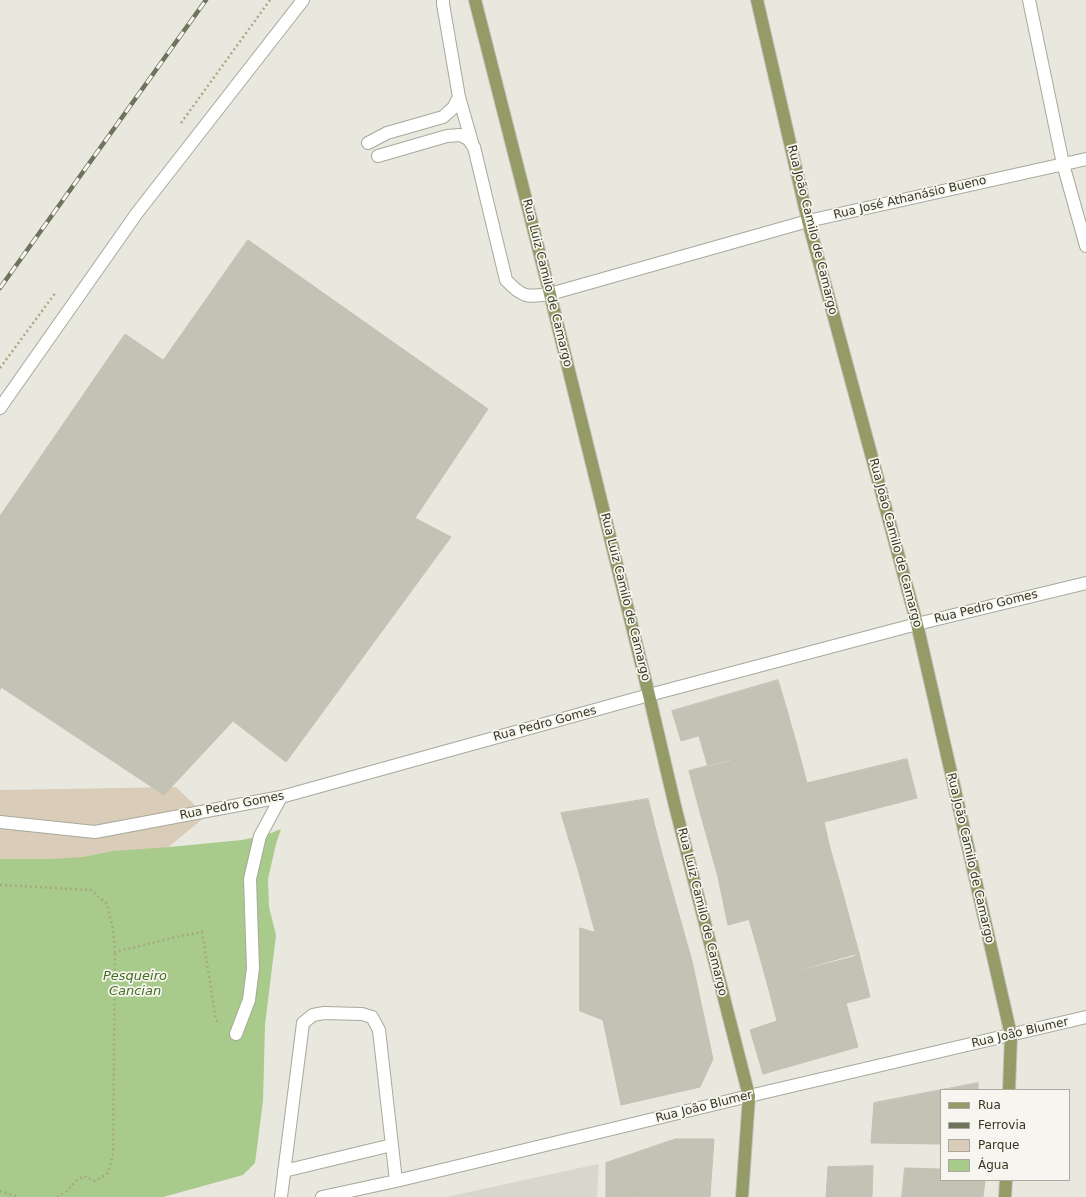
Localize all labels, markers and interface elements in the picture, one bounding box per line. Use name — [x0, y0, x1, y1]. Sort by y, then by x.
street label: Rua João Camilo de Camargo — [784, 144, 840, 316]
street label: Rua José Athanásio Bueno — [832, 173, 988, 223]
street label: Rua Luiz Camilo de Camargo — [519, 198, 575, 368]
street label: Rua João Camilo de Camargo — [865, 457, 925, 629]
street label: Rua Luiz Camilo de Camargo — [597, 512, 653, 682]
street label: Rua Pedro Gomes — [933, 587, 1039, 627]
street label: Rua Pedro Gomes — [492, 703, 598, 745]
street label: Rua João Camilo de Camargo — [943, 771, 997, 945]
street label: Rua Pedro Gomes — [179, 789, 285, 823]
street label: Rua Luiz Camilo de Camargo — [674, 827, 730, 997]
water label: Pesqueiro Cancian — [103, 969, 167, 1000]
street label: Rua João Blumer — [970, 1015, 1070, 1051]
street label: Rua João Blumer — [654, 1088, 754, 1126]
legend — [940, 1089, 1070, 1181]
text: Rua — [978, 1098, 1001, 1112]
text: Ferrovia — [978, 1118, 1026, 1132]
text: Parque — [978, 1138, 1019, 1152]
text: Água — [978, 1158, 1009, 1172]

